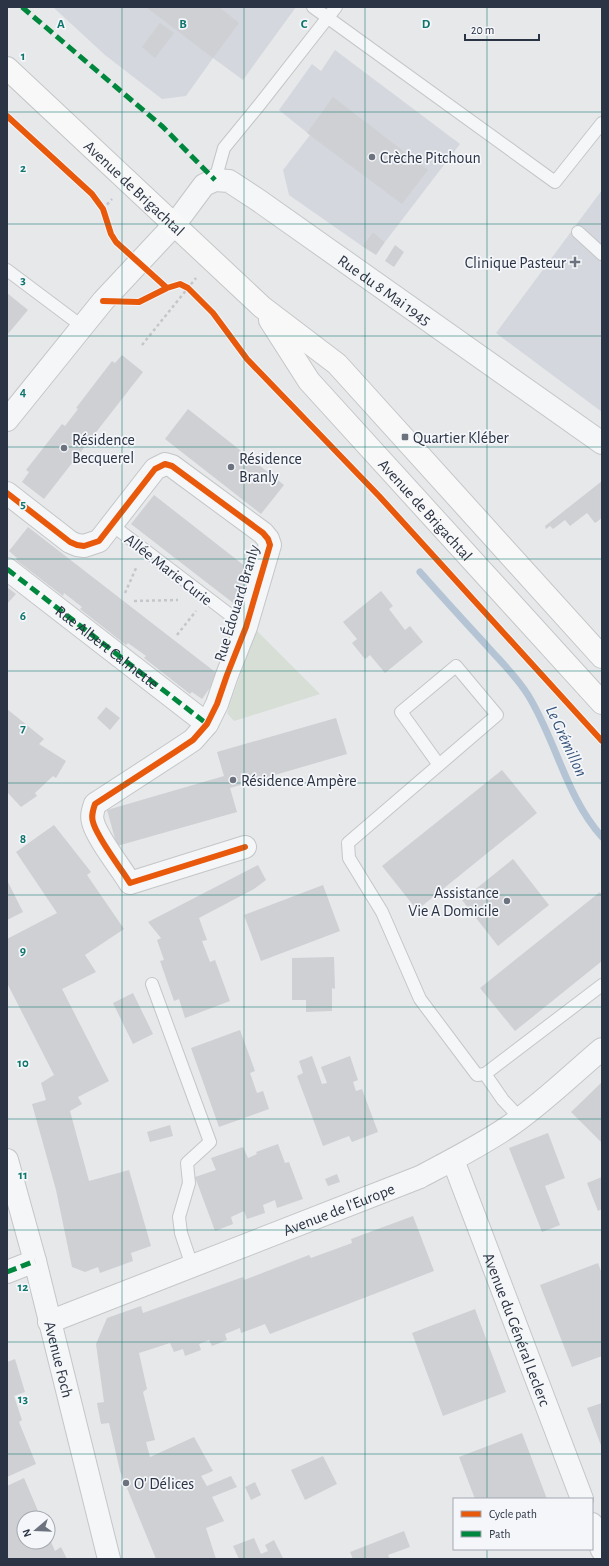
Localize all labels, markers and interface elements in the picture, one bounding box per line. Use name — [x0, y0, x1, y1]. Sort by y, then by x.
scale bar — [465, 16, 539, 42]
text: A — [57, 18, 65, 31]
text: B — [179, 18, 187, 31]
text: C — [301, 18, 308, 31]
text: D — [422, 18, 431, 31]
text: 20 m — [471, 24, 494, 36]
text: 1 — [21, 50, 25, 63]
street label: Avenue de Brigachtal — [81, 138, 187, 239]
place label: Crèche Pitchoun — [380, 150, 481, 166]
marker: Crèche Pitchoun — [367, 152, 377, 162]
text: 2 — [20, 162, 26, 175]
street label: Rue du 8 Mai 1945 — [335, 252, 434, 329]
place label: Clinique Pasteur — [465, 255, 567, 271]
marker: Clinique Pasteur — [569, 256, 581, 268]
text: 3 — [20, 274, 26, 287]
text: 4 — [20, 386, 27, 399]
place label: Quartier Kléber — [413, 430, 510, 447]
place label: Résidence Becquerel — [72, 432, 135, 466]
marker: Quartier Kléber — [400, 432, 410, 442]
marker: Résidence Becquerel — [59, 443, 69, 453]
place label: Résidence Branly — [239, 451, 302, 486]
street label: Avenue de Brigachtal — [375, 456, 475, 564]
marker: Résidence Branly — [226, 462, 236, 472]
text: 5 — [20, 498, 26, 511]
street label: Allée Marie Curie — [122, 531, 215, 609]
street label: Rue Édouard Branly — [210, 542, 263, 664]
street label: Rue Albert Calmette — [52, 603, 161, 692]
text: 6 — [20, 610, 26, 623]
water label: Le Grémillon — [543, 703, 590, 779]
text: 7 — [20, 722, 26, 735]
place label: Résidence Ampère — [241, 773, 357, 789]
marker: Résidence Ampère — [228, 775, 238, 785]
text: 8 — [20, 833, 26, 846]
place label: Assistance Vie A Domicile — [408, 885, 499, 919]
marker: Assistance Vie A Domicile — [502, 896, 512, 906]
text: 9 — [20, 945, 26, 958]
text: 10 — [17, 1057, 29, 1070]
text: 11 — [18, 1169, 28, 1182]
street label: Avenue de l'Europe — [281, 1181, 397, 1239]
street label: Avenue du Général Leclerc — [480, 1251, 553, 1408]
text: 12 — [18, 1281, 28, 1294]
street label: Avenue Foch — [41, 1320, 76, 1399]
text: 13 — [18, 1393, 29, 1406]
place label: O' Délices — [134, 1476, 194, 1492]
marker: O' Délices — [121, 1478, 131, 1488]
legend — [453, 1498, 593, 1550]
text: Cycle path — [489, 1508, 537, 1521]
north arrow — [16, 1510, 56, 1550]
text: N — [21, 1528, 33, 1539]
text: Path — [489, 1528, 511, 1540]

